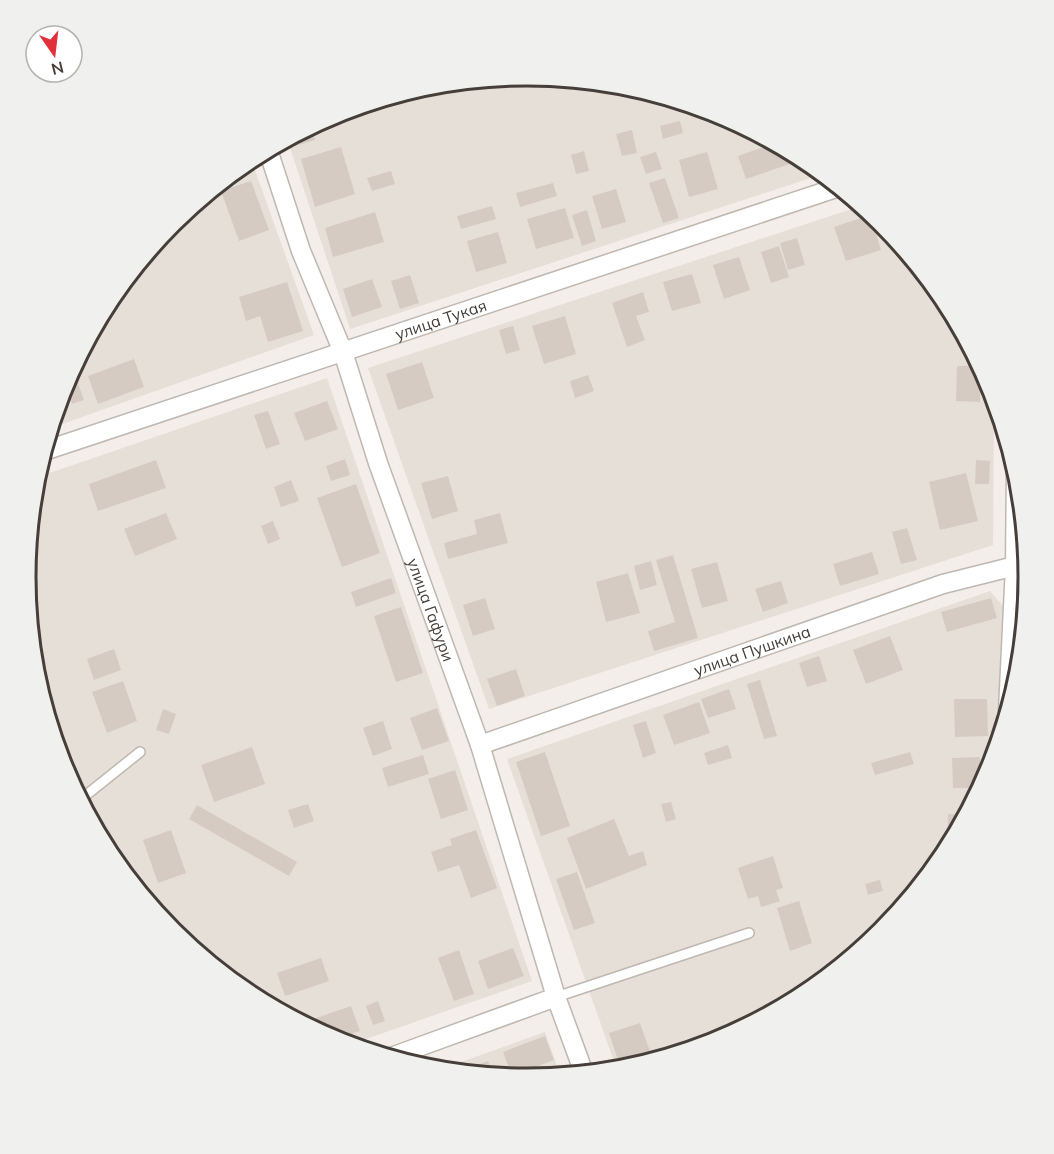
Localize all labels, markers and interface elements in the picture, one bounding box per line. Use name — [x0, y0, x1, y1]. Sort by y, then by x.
north arrow — [24, 24, 84, 84]
text: N — [49, 57, 66, 80]
street label: улица Тукая — [392, 295, 489, 344]
street label: улица Гафури — [403, 555, 459, 664]
street label: улица Пушкина — [691, 621, 813, 680]

